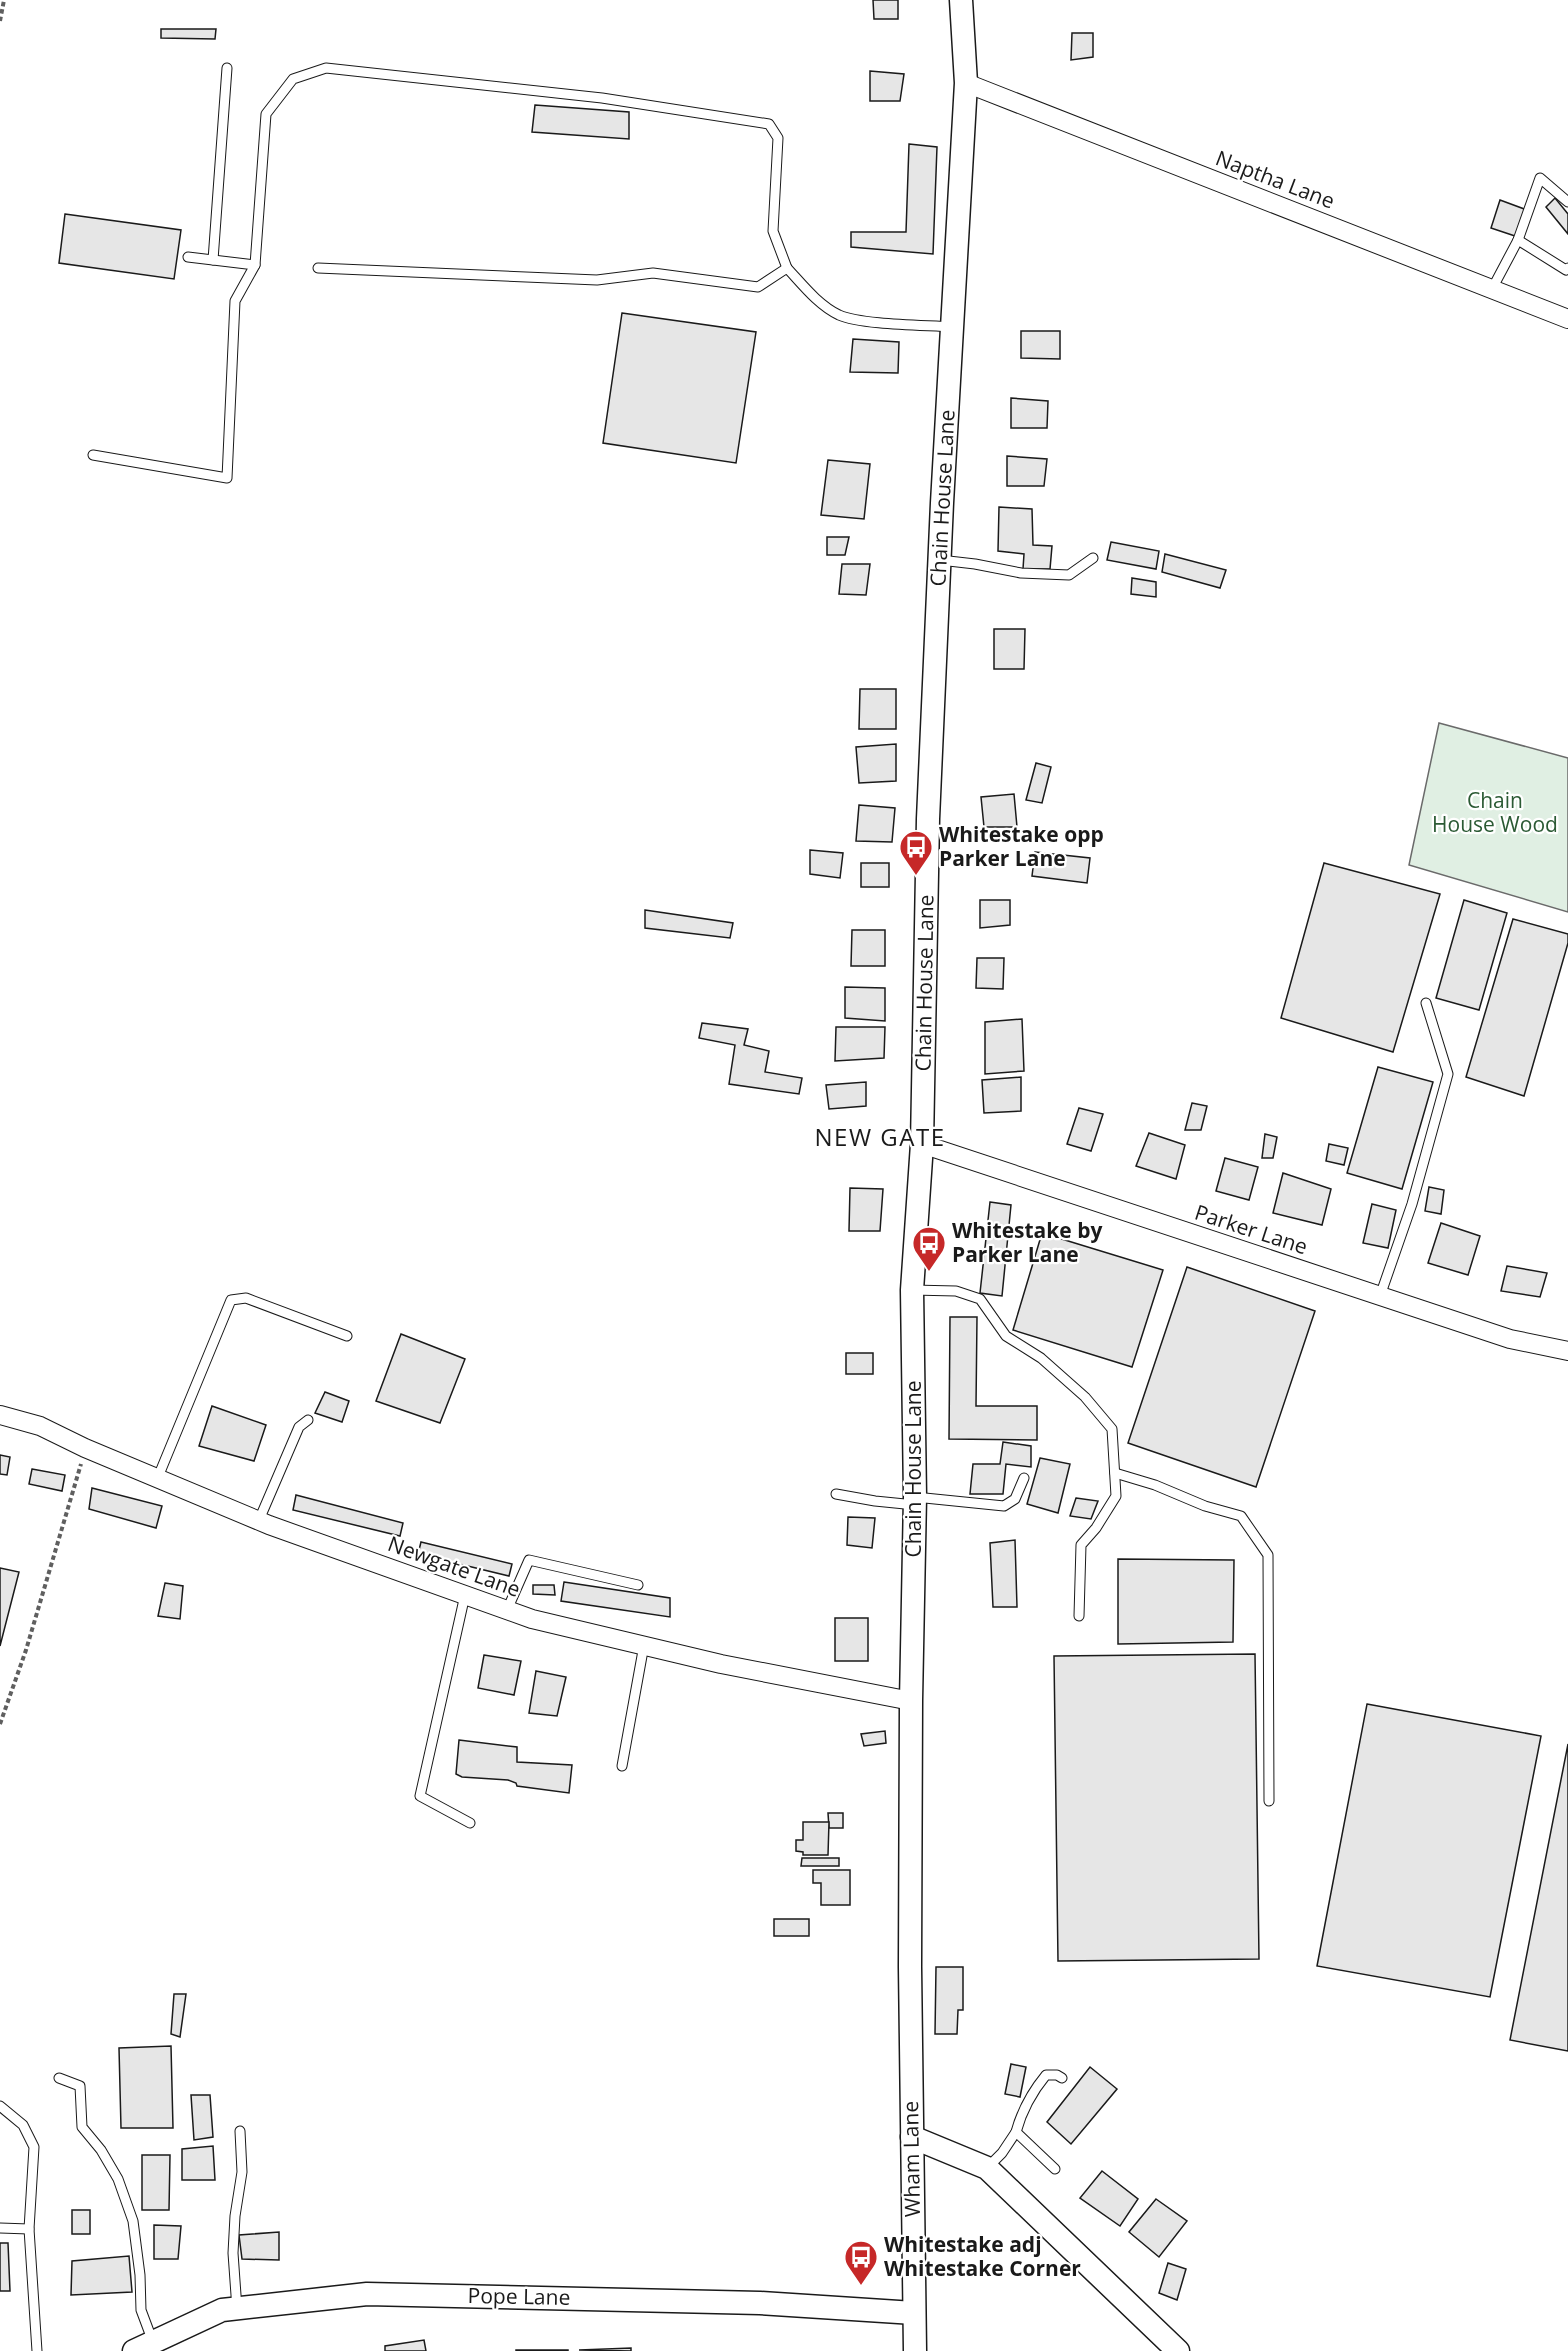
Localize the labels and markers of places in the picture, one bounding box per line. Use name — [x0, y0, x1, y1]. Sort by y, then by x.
place label: Whitestake opp Parker Lane — [939, 820, 1104, 872]
bus stop icon: Whitestake opp Parker Lane — [898, 829, 934, 876]
place label: Whitestake by Parker Lane — [952, 1216, 1102, 1268]
bus stop icon: Whitestake by Parker Lane — [911, 1225, 947, 1272]
place label: Whitestake adj Whitestake Corner — [884, 2230, 1081, 2282]
bus stop icon: Whitestake adj Whitestake Corner — [843, 2239, 879, 2286]

